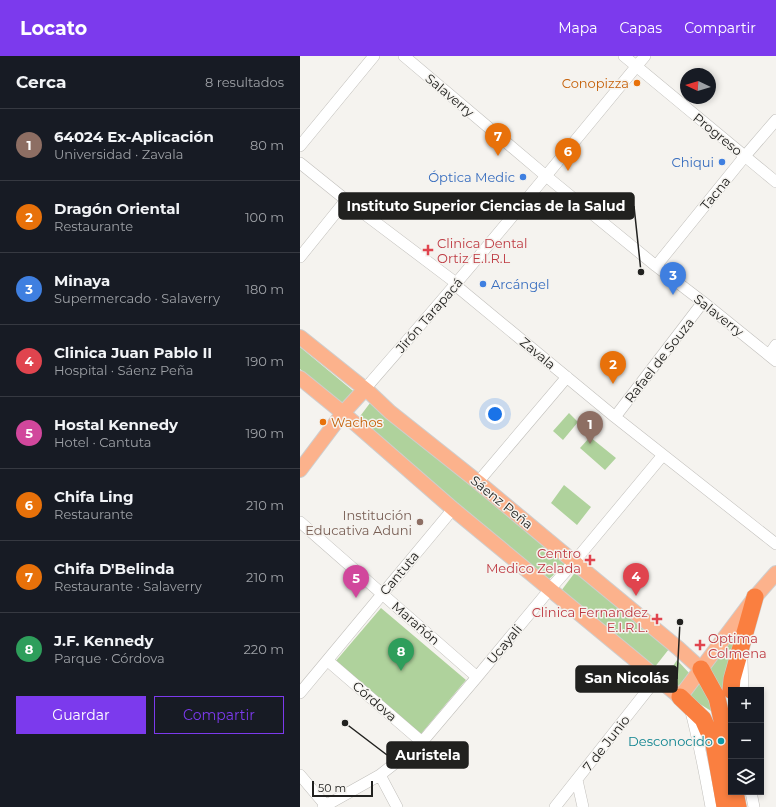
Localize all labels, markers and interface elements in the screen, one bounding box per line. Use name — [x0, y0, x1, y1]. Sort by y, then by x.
text: Locato — [20, 17, 87, 40]
text: Mapa — [558, 19, 598, 37]
text: Capas — [620, 19, 662, 37]
text: Compartir — [684, 19, 756, 37]
north arrow — [680, 68, 716, 104]
street label: Salaverry — [422, 70, 478, 121]
text: Cerca — [16, 72, 66, 92]
text: 8 resultados — [205, 74, 284, 90]
place label: Conopizza — [562, 75, 629, 91]
marker: Conopizza — [632, 78, 642, 88]
street label: Progreso — [690, 109, 746, 159]
pin: 7 — [485, 123, 511, 156]
text: 64024 Ex-Aplicación — [54, 127, 214, 146]
text: 1 — [26, 137, 32, 153]
text: 80 m — [250, 137, 284, 153]
pin: 6 — [555, 138, 581, 171]
text: Universidad · Zavala — [54, 146, 183, 162]
place label: Chiqui — [671, 154, 714, 170]
marker: Chiqui — [717, 157, 727, 167]
place label: Óptica Medic — [428, 169, 515, 185]
marker: Óptica Medic — [518, 172, 528, 182]
street label: Tacna — [697, 173, 733, 213]
callout: Instituto Superior Ciencias de la Salud — [339, 193, 634, 219]
text: Instituto Superior Ciencias de la Salud — [347, 197, 625, 215]
text: Dragón Oriental — [54, 199, 180, 218]
text: 2 — [25, 209, 33, 225]
text: 100 m — [245, 209, 284, 225]
text: Restaurante — [54, 218, 133, 234]
place label: Clinica Dental Ortiz E.I.R.L — [437, 235, 527, 266]
marker: Clinica Dental Ortiz E.I.R.L — [422, 244, 434, 256]
pin: 3 — [660, 262, 686, 295]
text: Minaya — [54, 271, 110, 290]
street label: Jirón Tarapacá — [391, 274, 466, 356]
place label: Arcángel — [491, 276, 549, 292]
marker: Arcángel — [478, 279, 488, 289]
text: 3 — [25, 281, 33, 297]
text: 180 m — [245, 281, 284, 297]
text: Supermercado · Salaverry — [54, 290, 220, 306]
street label: Salaverry — [691, 291, 748, 340]
street label: Rafael de Souza — [621, 314, 697, 406]
street label: Zavala — [517, 333, 559, 373]
text: Clinica Juan Pablo II — [54, 343, 212, 362]
pin: 2 — [600, 351, 626, 384]
text: 4 — [25, 353, 33, 369]
text: 190 m — [246, 353, 284, 369]
text: Hospital · Sáenz Peña — [54, 362, 193, 378]
your location — [485, 404, 505, 424]
pin: 1 — [577, 411, 603, 444]
place label: Wachos — [331, 414, 383, 430]
text: Hostal Kennedy — [54, 415, 178, 434]
marker: Wachos — [318, 417, 328, 427]
text: 5 — [25, 425, 33, 441]
text: 190 m — [246, 425, 284, 441]
text: Hotel · Cantuta — [54, 434, 151, 450]
street label: Sáenz Peña — [467, 472, 537, 532]
text: Chifa Ling — [54, 487, 133, 506]
text: 6 — [25, 497, 33, 513]
text: 210 m — [246, 497, 284, 513]
text: Restaurante — [54, 506, 133, 522]
place label: Institución Educativa Aduni — [305, 507, 412, 538]
marker: Institución Educativa Aduni — [415, 517, 425, 527]
place label: Centro Medico Zelada — [486, 545, 581, 576]
street label: Cantuta — [376, 548, 422, 598]
marker: Centro Medico Zelada — [584, 554, 596, 566]
text: Chifa D'Belinda — [54, 559, 175, 578]
pin: 4 — [623, 563, 649, 596]
pin: 5 — [343, 565, 369, 598]
text: 7 — [25, 569, 33, 585]
text: 210 m — [246, 569, 284, 585]
text: Restaurante · Salaverry — [54, 578, 202, 594]
street label: Marañón — [389, 598, 443, 648]
place label: Clinica Fernandez E.I.R.L. — [532, 604, 648, 635]
marker: Clinica Fernandez E.I.R.L. — [651, 613, 663, 625]
street label: Ucayali — [483, 621, 525, 667]
place label: Optima Colmena — [708, 630, 767, 661]
text: J.F. Kennedy — [54, 631, 153, 650]
pin: 8 — [388, 638, 414, 671]
marker: Optima Colmena — [695, 640, 705, 650]
text: 8 — [25, 641, 33, 657]
text: 220 m — [243, 641, 284, 657]
text: Parque · Córdova — [54, 650, 165, 666]
callout: San Nicolás — [576, 666, 677, 692]
text: San Nicolás — [585, 669, 670, 687]
street label: Córdova — [350, 677, 400, 725]
map controls — [728, 687, 764, 795]
button: + — [728, 687, 764, 723]
button: Guardar — [16, 696, 146, 734]
button: Compartir — [154, 696, 284, 734]
street label: 7 de Junio — [579, 712, 633, 774]
button: − — [728, 723, 764, 759]
place label: Desconocido — [628, 733, 713, 749]
marker: Desconocido — [716, 736, 726, 746]
callout: Auristela — [387, 742, 468, 768]
text: Auristela — [394, 746, 461, 764]
button: layers — [728, 759, 764, 795]
scale bar — [312, 779, 373, 798]
text: 50 m — [318, 781, 346, 795]

